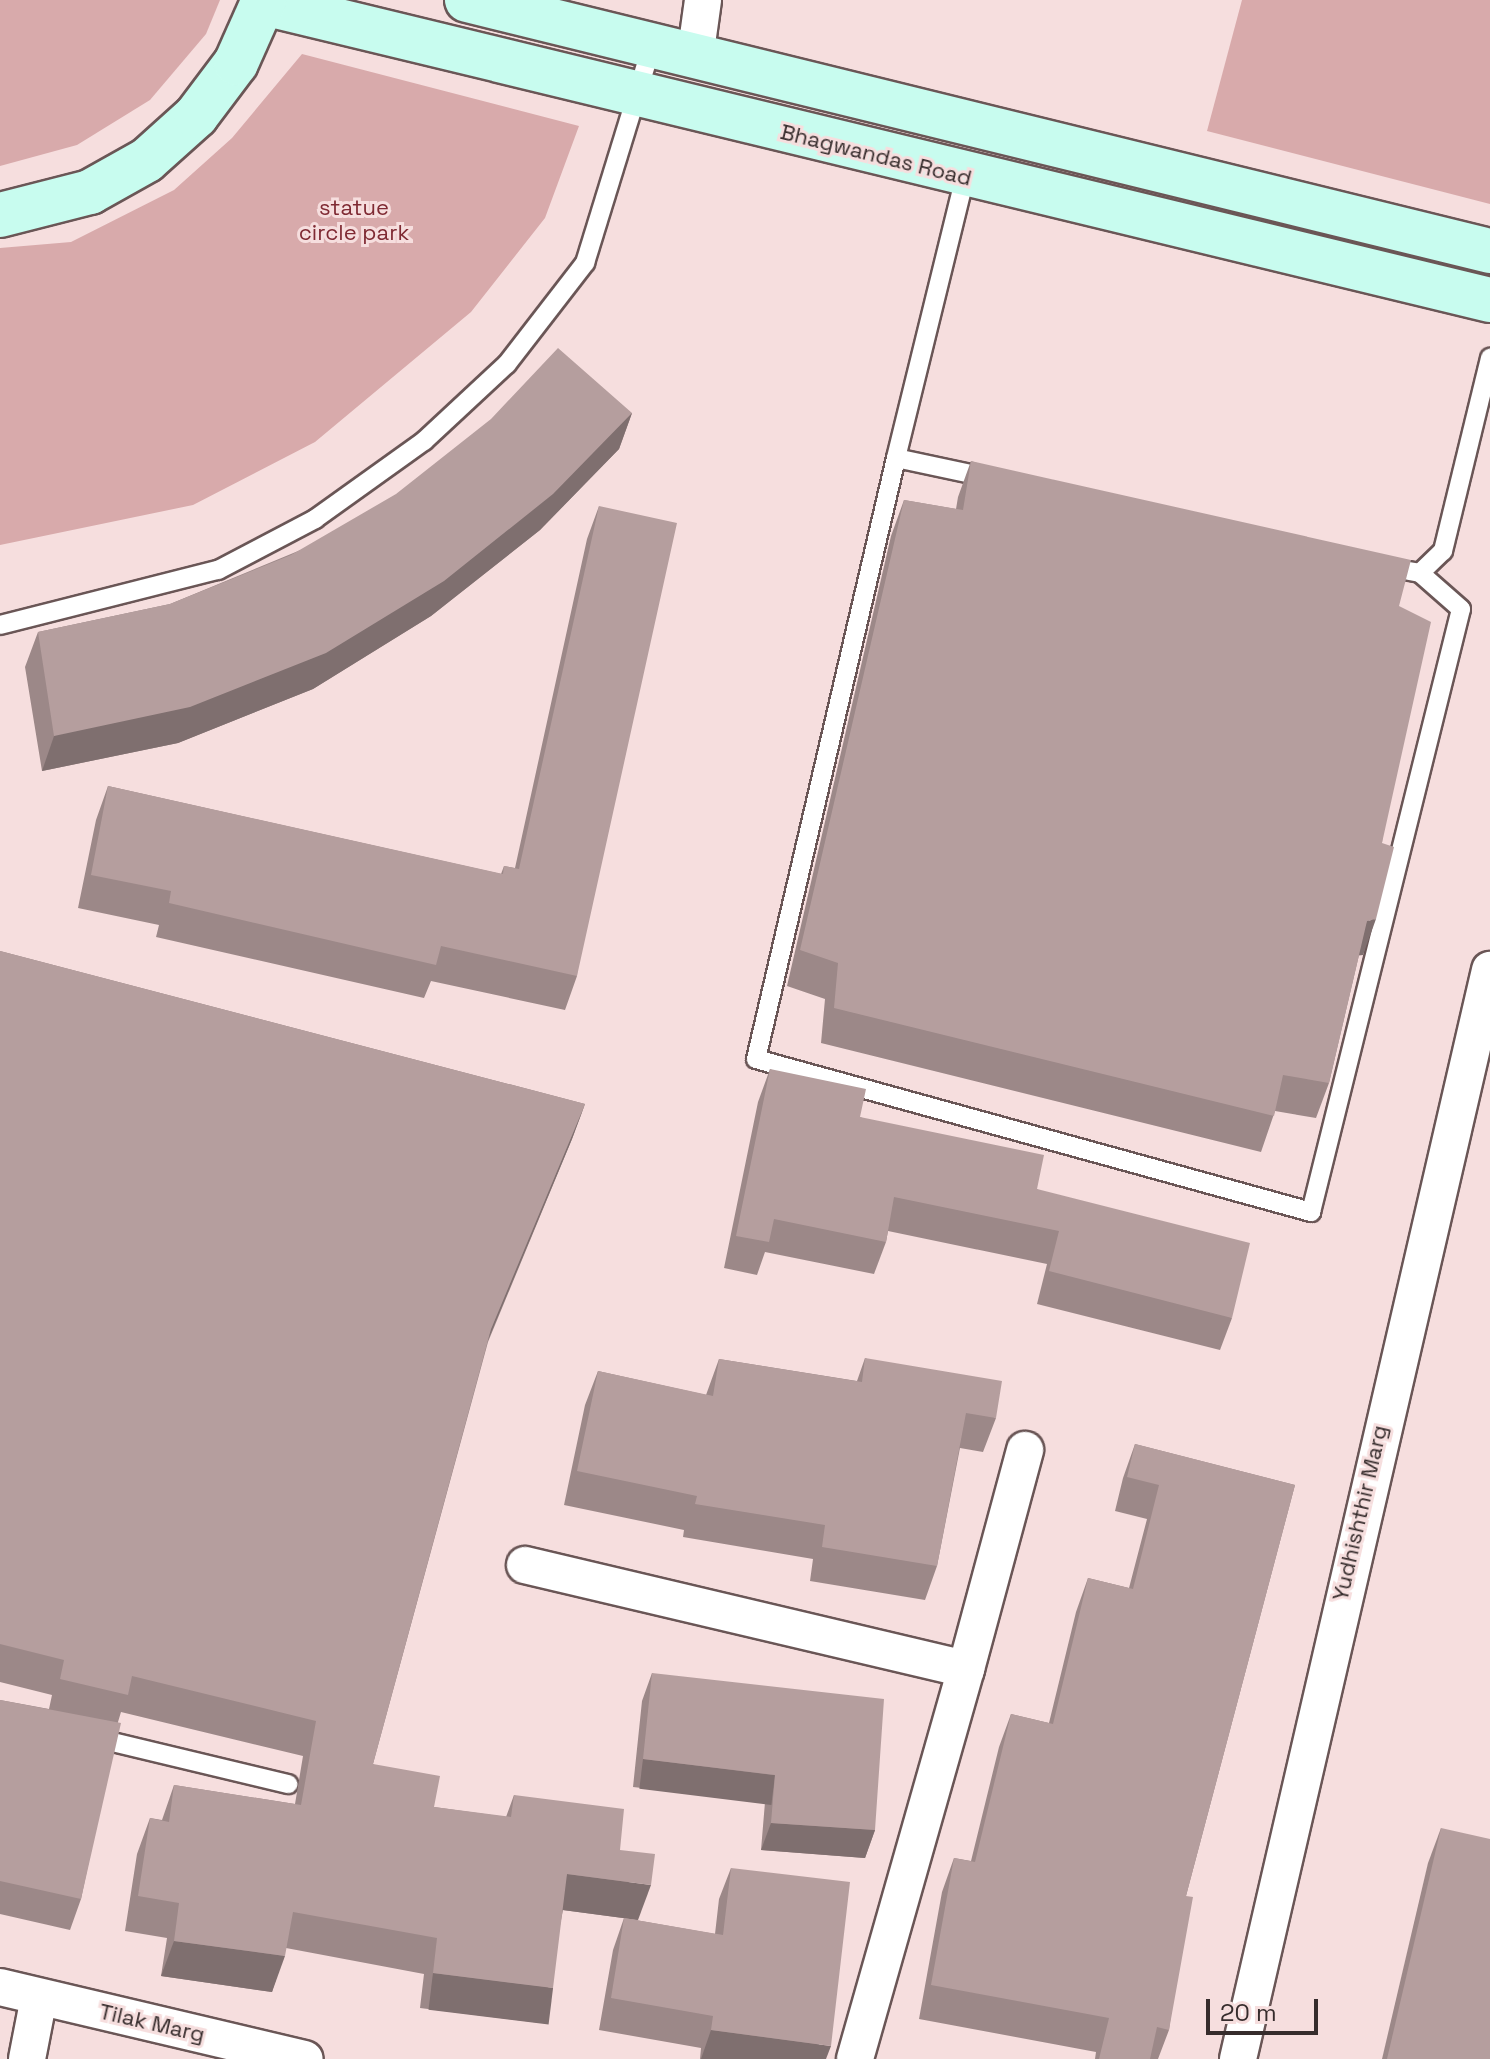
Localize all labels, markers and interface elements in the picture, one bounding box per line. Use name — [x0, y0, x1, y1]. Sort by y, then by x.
street label: Bhagwandas Road — [778, 118, 974, 192]
park label: statue circle park — [299, 194, 409, 246]
street label: Yudhishthir Marg — [1327, 1422, 1393, 1604]
scale bar — [1210, 1983, 1322, 2033]
text: 20 m — [1220, 1997, 1277, 2028]
street label: Tilak Marg — [97, 1998, 207, 2048]

